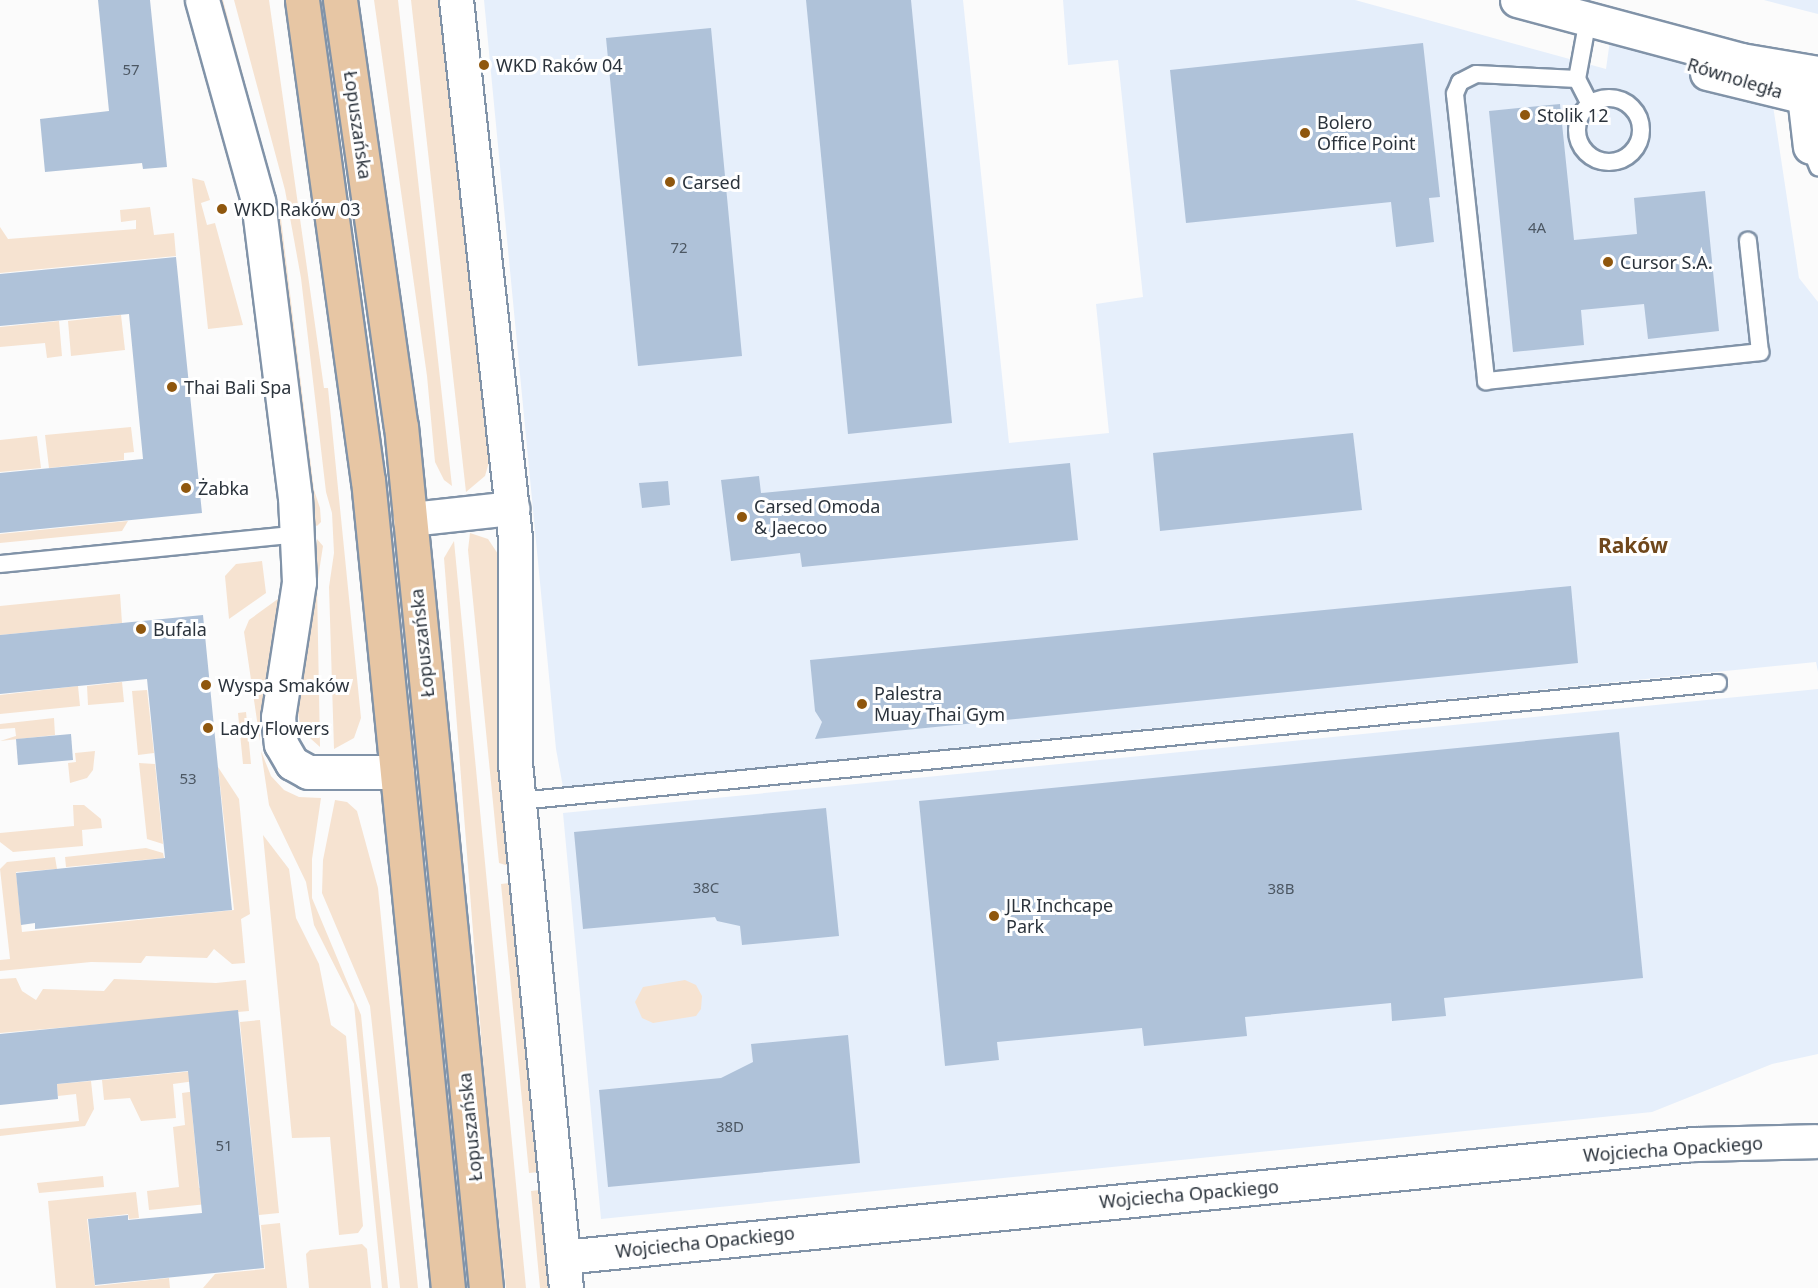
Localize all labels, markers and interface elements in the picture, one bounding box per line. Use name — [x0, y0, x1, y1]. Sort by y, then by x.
street label: Równoległa — [1685, 53, 1785, 103]
place label: WKD Raków 04 — [496, 54, 623, 76]
marker: WKD Raków 04 — [477, 58, 491, 72]
house number: 57 — [122, 61, 140, 79]
street label: Łopuszańska — [340, 69, 376, 181]
place label: Stolik 12 — [1537, 104, 1608, 126]
marker: Stolik 12 — [1518, 108, 1532, 122]
place label: Bolero Office Point — [1317, 112, 1416, 154]
marker: Bolero Office Point — [1298, 126, 1312, 140]
place label: Carsed — [682, 171, 741, 193]
marker: Carsed — [663, 175, 677, 189]
place label: WKD Raków 03 — [234, 198, 361, 220]
marker: WKD Raków 03 — [215, 202, 229, 216]
house number: 4A — [1528, 219, 1546, 237]
house number: 72 — [670, 239, 688, 257]
place label: Cursor S.A. — [1620, 251, 1713, 273]
marker: Cursor S.A. — [1601, 255, 1615, 269]
place label: Thai Bali Spa — [184, 376, 291, 398]
marker: Thai Bali Spa — [165, 380, 179, 394]
place label: Żabka — [198, 477, 249, 499]
marker: Żabka — [179, 481, 193, 495]
place label: Carsed Omoda & Jaecoo — [754, 496, 880, 538]
marker: Carsed Omoda & Jaecoo — [735, 510, 749, 524]
district label: Raków — [1598, 532, 1668, 558]
street label: Łopuszańska — [406, 588, 438, 698]
place label: Bufala — [153, 618, 207, 640]
marker: Bufala — [134, 622, 148, 636]
place label: Wyspa Smaków — [218, 674, 349, 696]
marker: Wyspa Smaków — [199, 678, 213, 692]
place label: Palestra Muay Thai Gym — [874, 683, 1005, 726]
marker: Palestra Muay Thai Gym — [855, 697, 869, 711]
place label: Lady Flowers — [220, 717, 329, 739]
marker: Lady Flowers — [201, 721, 215, 735]
house number: 53 — [179, 770, 197, 788]
house number: 38C — [693, 879, 719, 897]
house number: 38B — [1268, 880, 1294, 898]
place label: JLR Inchcape Park — [1006, 895, 1113, 938]
marker: JLR Inchcape Park — [987, 909, 1001, 923]
street label: Łopuszańska — [454, 1072, 486, 1182]
house number: 38D — [716, 1118, 744, 1136]
street label: Wojciecha Opackiego — [1582, 1132, 1764, 1166]
house number: 51 — [215, 1137, 233, 1155]
street label: Wojciecha Opackiego — [1098, 1175, 1280, 1213]
street label: Wojciecha Opackiego — [614, 1222, 796, 1262]

